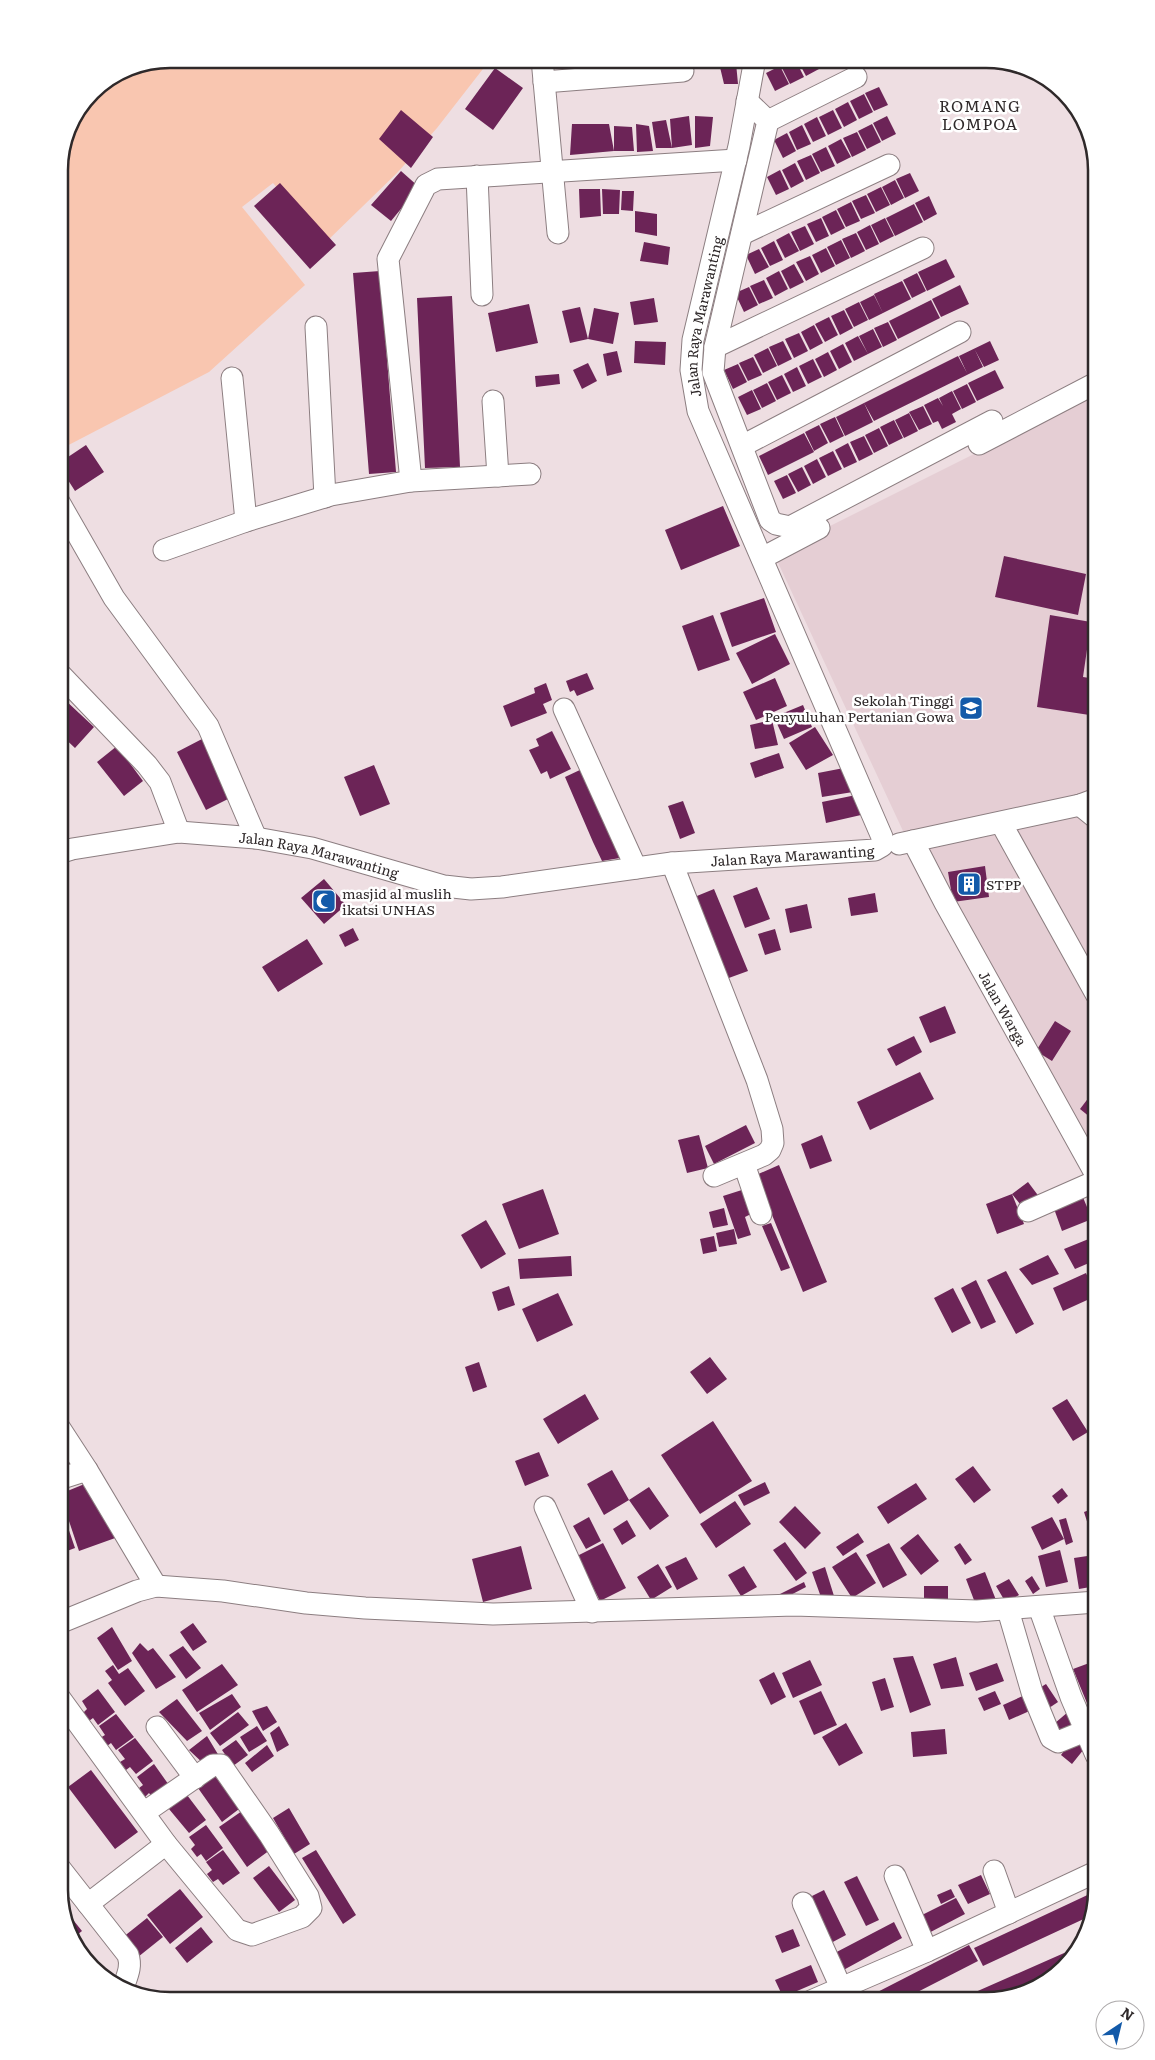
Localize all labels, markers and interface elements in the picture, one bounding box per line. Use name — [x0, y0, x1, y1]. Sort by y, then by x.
district label: ROMANG LOMPOA — [939, 93, 1021, 135]
street label: Jalan Raya Marawanting — [681, 234, 727, 399]
place label: Sekolah Tinggi Penyuluhan Pertanian Gowa — [764, 690, 954, 726]
school or university icon: Sekolah Tinggi Penyuluhan Pertanian Gowa — [958, 695, 984, 721]
street label: Jalan Raya Marawanting — [238, 827, 402, 883]
street label: Jalan Raya Marawanting — [710, 840, 875, 871]
building icon: STPP — [956, 871, 982, 897]
place label: STPP — [986, 874, 1022, 894]
place label: masjid al muslih ikatsi UNHAS — [342, 883, 452, 919]
mosque icon: masjid al muslih ikatsi UNHAS — [311, 888, 337, 914]
street label: Jalan Warga — [974, 967, 1033, 1050]
north arrow — [1095, 2000, 1145, 2050]
text: N — [1117, 2002, 1139, 2025]

